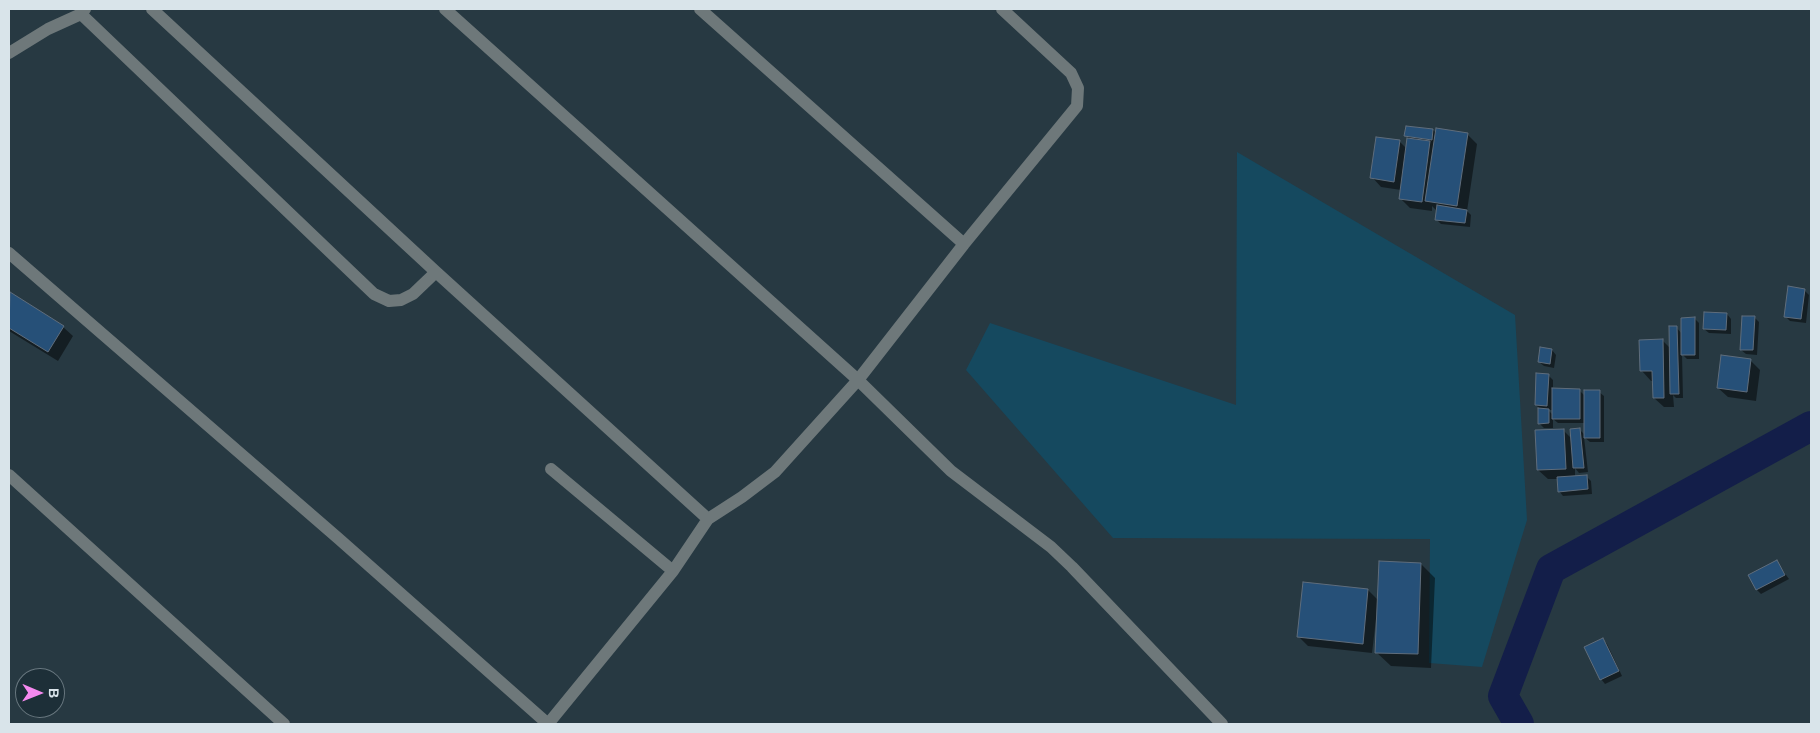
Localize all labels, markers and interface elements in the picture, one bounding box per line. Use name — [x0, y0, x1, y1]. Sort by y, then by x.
north arrow — [15, 668, 65, 718]
text: B — [46, 688, 62, 698]

